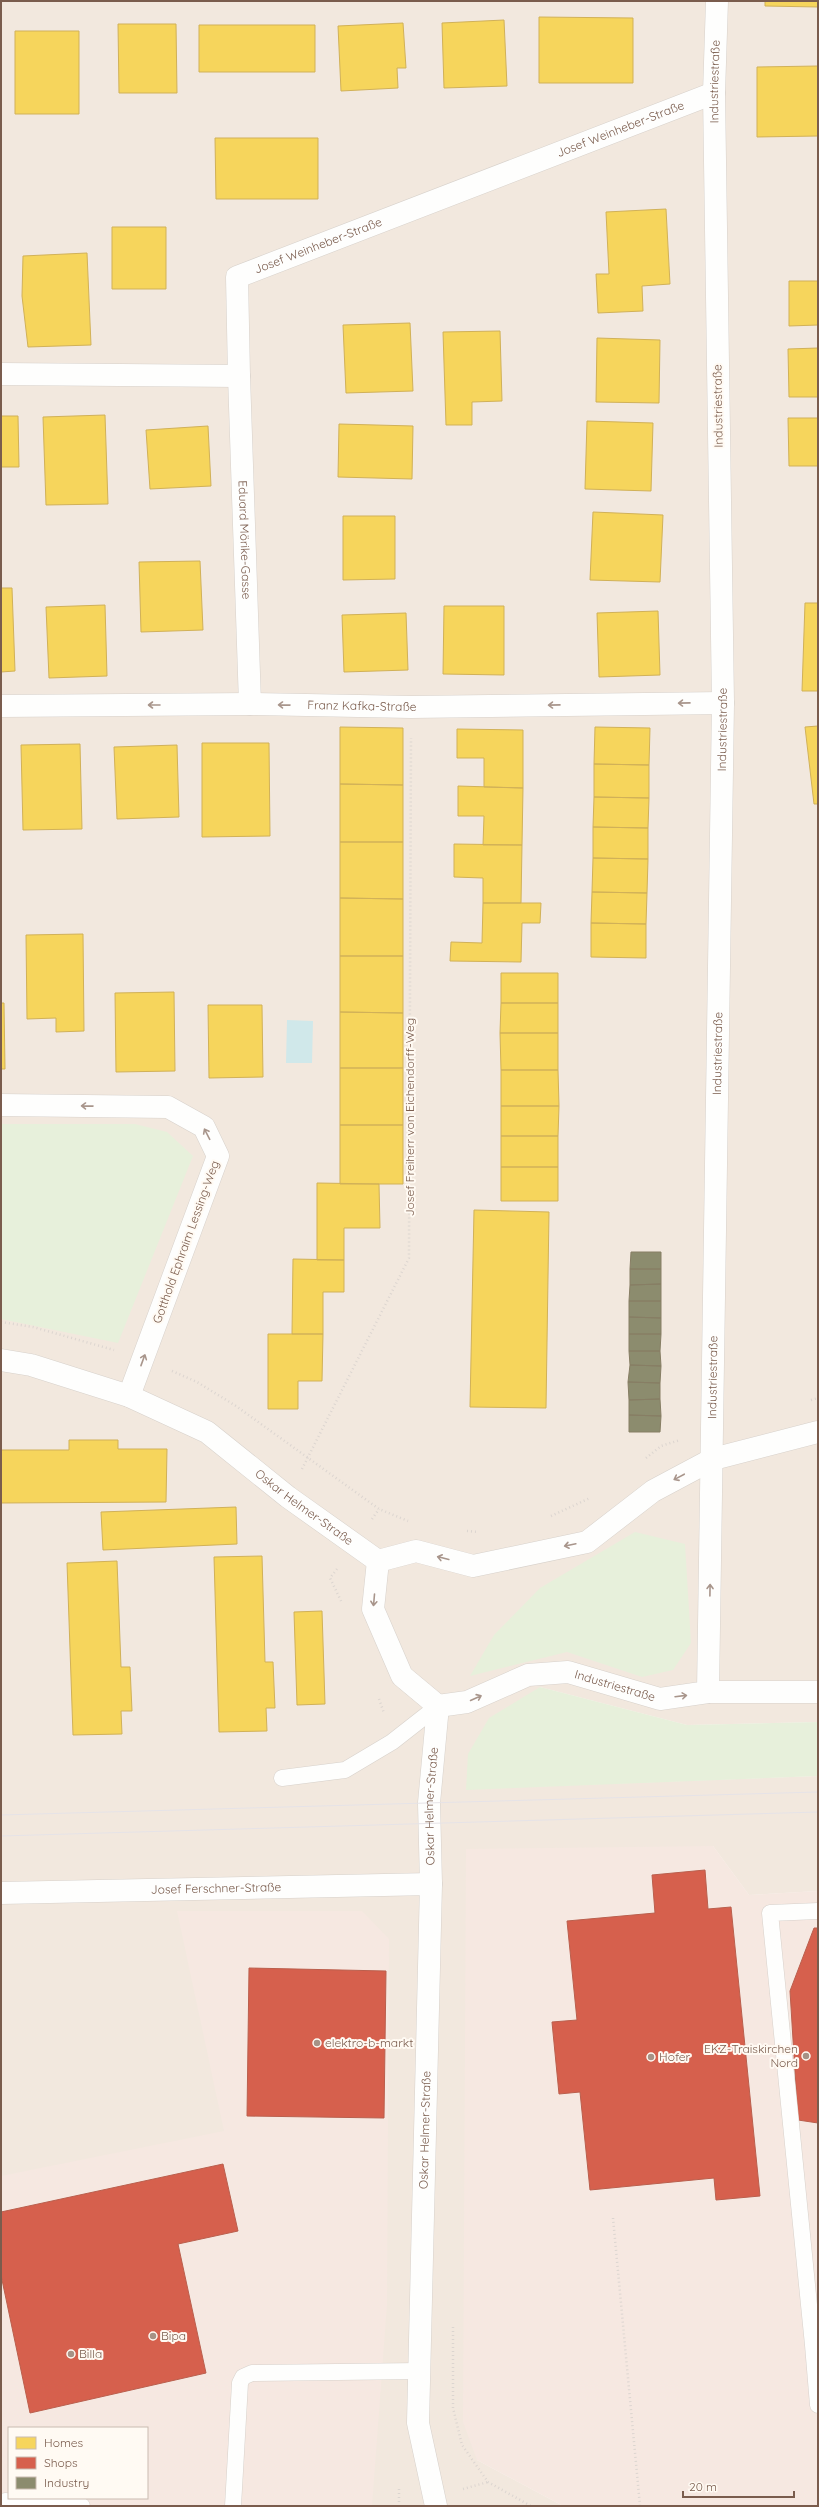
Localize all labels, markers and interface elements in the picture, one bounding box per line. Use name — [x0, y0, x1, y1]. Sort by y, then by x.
street label: Industriestraße — [706, 39, 723, 124]
street label: Josef Weinheber-Straße — [554, 97, 686, 160]
street label: Josef Weinheber-Straße — [252, 214, 384, 277]
street label: Industriestraße — [709, 364, 726, 448]
street label: Eduard Mörike-Gasse — [236, 480, 254, 600]
street label: Industriestraße — [714, 688, 730, 771]
street label: Franz Kafka-Straße — [307, 697, 417, 714]
one-way arrow — [678, 699, 691, 707]
one-way arrow — [148, 701, 161, 709]
one-way arrow — [278, 701, 291, 709]
one-way arrow — [548, 701, 561, 709]
street label: Industriestraße — [709, 1011, 725, 1095]
street label: Josef Freiherr von Eichendorff-Weg — [402, 1018, 417, 1216]
one-way arrow — [81, 1102, 94, 1110]
one-way arrow — [203, 1128, 211, 1140]
street label: Gotthold Ephraim Lessing-Weg — [149, 1158, 222, 1325]
street label: Industriestraße — [704, 1335, 720, 1419]
one-way arrow — [139, 1354, 147, 1366]
street label: Oskar Helmer-Straße — [252, 1466, 357, 1548]
one-way arrow — [673, 1474, 685, 1481]
one-way arrow — [564, 1542, 577, 1550]
one-way arrow — [437, 1553, 450, 1561]
one-way arrow — [706, 1584, 714, 1597]
one-way arrow — [370, 1593, 378, 1606]
street label: Industriestraße — [573, 1666, 657, 1704]
one-way arrow — [674, 1692, 687, 1700]
one-way arrow — [469, 1694, 481, 1701]
street label: Oskar Helmer-Straße — [421, 1746, 441, 1865]
street label: Josef Ferschner-Straße — [151, 1879, 282, 1897]
place label: elektro-b-markt — [325, 2035, 413, 2050]
marker: elektro-b-markt — [312, 2038, 322, 2048]
place label: EKZ-Traiskirchen Nord — [704, 2041, 798, 2070]
place label: Hofer — [659, 2049, 691, 2064]
marker: EKZ-Traiskirchen Nord — [801, 2051, 811, 2061]
marker: Hofer — [646, 2052, 656, 2062]
street label: Oskar Helmer-Straße — [416, 2070, 433, 2189]
place label: Bipa — [161, 2328, 186, 2343]
marker: Bipa — [148, 2331, 158, 2341]
place label: Billa — [79, 2346, 102, 2361]
marker: Billa — [66, 2349, 76, 2359]
legend — [8, 2427, 148, 2499]
text: Homes — [44, 2435, 84, 2450]
text: Shops — [44, 2455, 78, 2470]
scale bar — [683, 2473, 794, 2499]
text: Industry — [44, 2475, 89, 2490]
text: 20 m — [689, 2479, 717, 2494]

